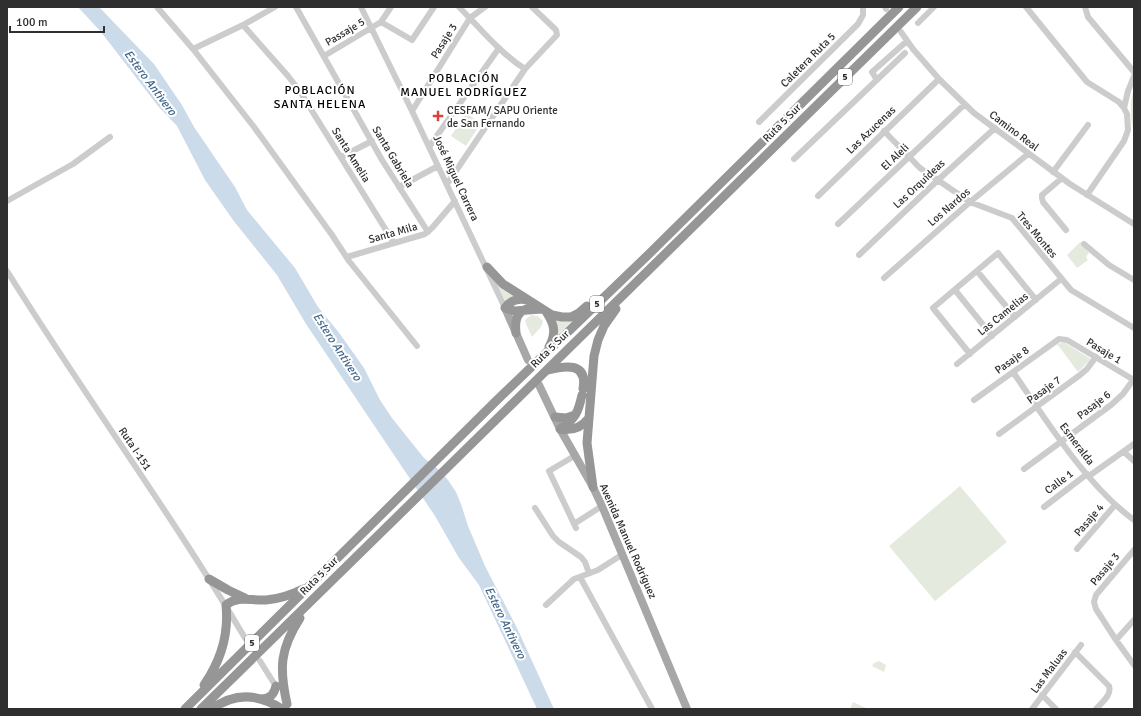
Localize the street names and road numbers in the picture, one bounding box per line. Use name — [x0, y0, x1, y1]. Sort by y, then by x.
street label: Passaje 5 — [323, 15, 367, 49]
street label: Pasaje 3 — [428, 21, 460, 61]
street label: Caletera Ruta 5 — [778, 30, 838, 90]
road number: 5 — [838, 69, 852, 85]
street label: Ruta 5 Sur — [760, 101, 804, 145]
street label: Las Azucenas — [844, 103, 898, 157]
street label: Camino Real — [987, 108, 1041, 154]
street label: Santa Gabriela — [370, 124, 417, 191]
street label: Santa Amelia — [329, 125, 373, 185]
street label: José Miguel Carrera — [430, 133, 482, 223]
street label: El Aleli — [878, 141, 912, 173]
street label: Las Orquídeas — [890, 157, 948, 211]
street label: Los Nardos — [925, 185, 973, 229]
street label: Tres Montes — [1014, 209, 1060, 261]
street label: Santa Mila — [367, 220, 419, 246]
street label: Las Camelias — [975, 290, 1031, 338]
road number: 5 — [590, 296, 604, 312]
street label: Ruta 5 Sur — [528, 327, 572, 371]
street label: Pasaje 1 — [1084, 335, 1124, 367]
street label: Pasaje 8 — [992, 343, 1032, 377]
street label: Pasaje 7 — [1024, 373, 1064, 407]
street label: Pasaje 6 — [1075, 388, 1113, 422]
street label: Esmeralda — [1057, 420, 1097, 468]
street label: Ruta I-151 — [116, 425, 154, 473]
street label: Calle 1 — [1042, 467, 1076, 497]
street label: Avenida Manuel Rodríguez — [597, 481, 659, 601]
street label: Pasaje 4 — [1071, 501, 1107, 539]
street label: Pasaje 3 — [1088, 550, 1123, 588]
street label: Ruta 5 Sur — [297, 554, 341, 598]
road number: 5 — [245, 635, 259, 651]
street label: Las Maluas — [1028, 646, 1070, 696]

